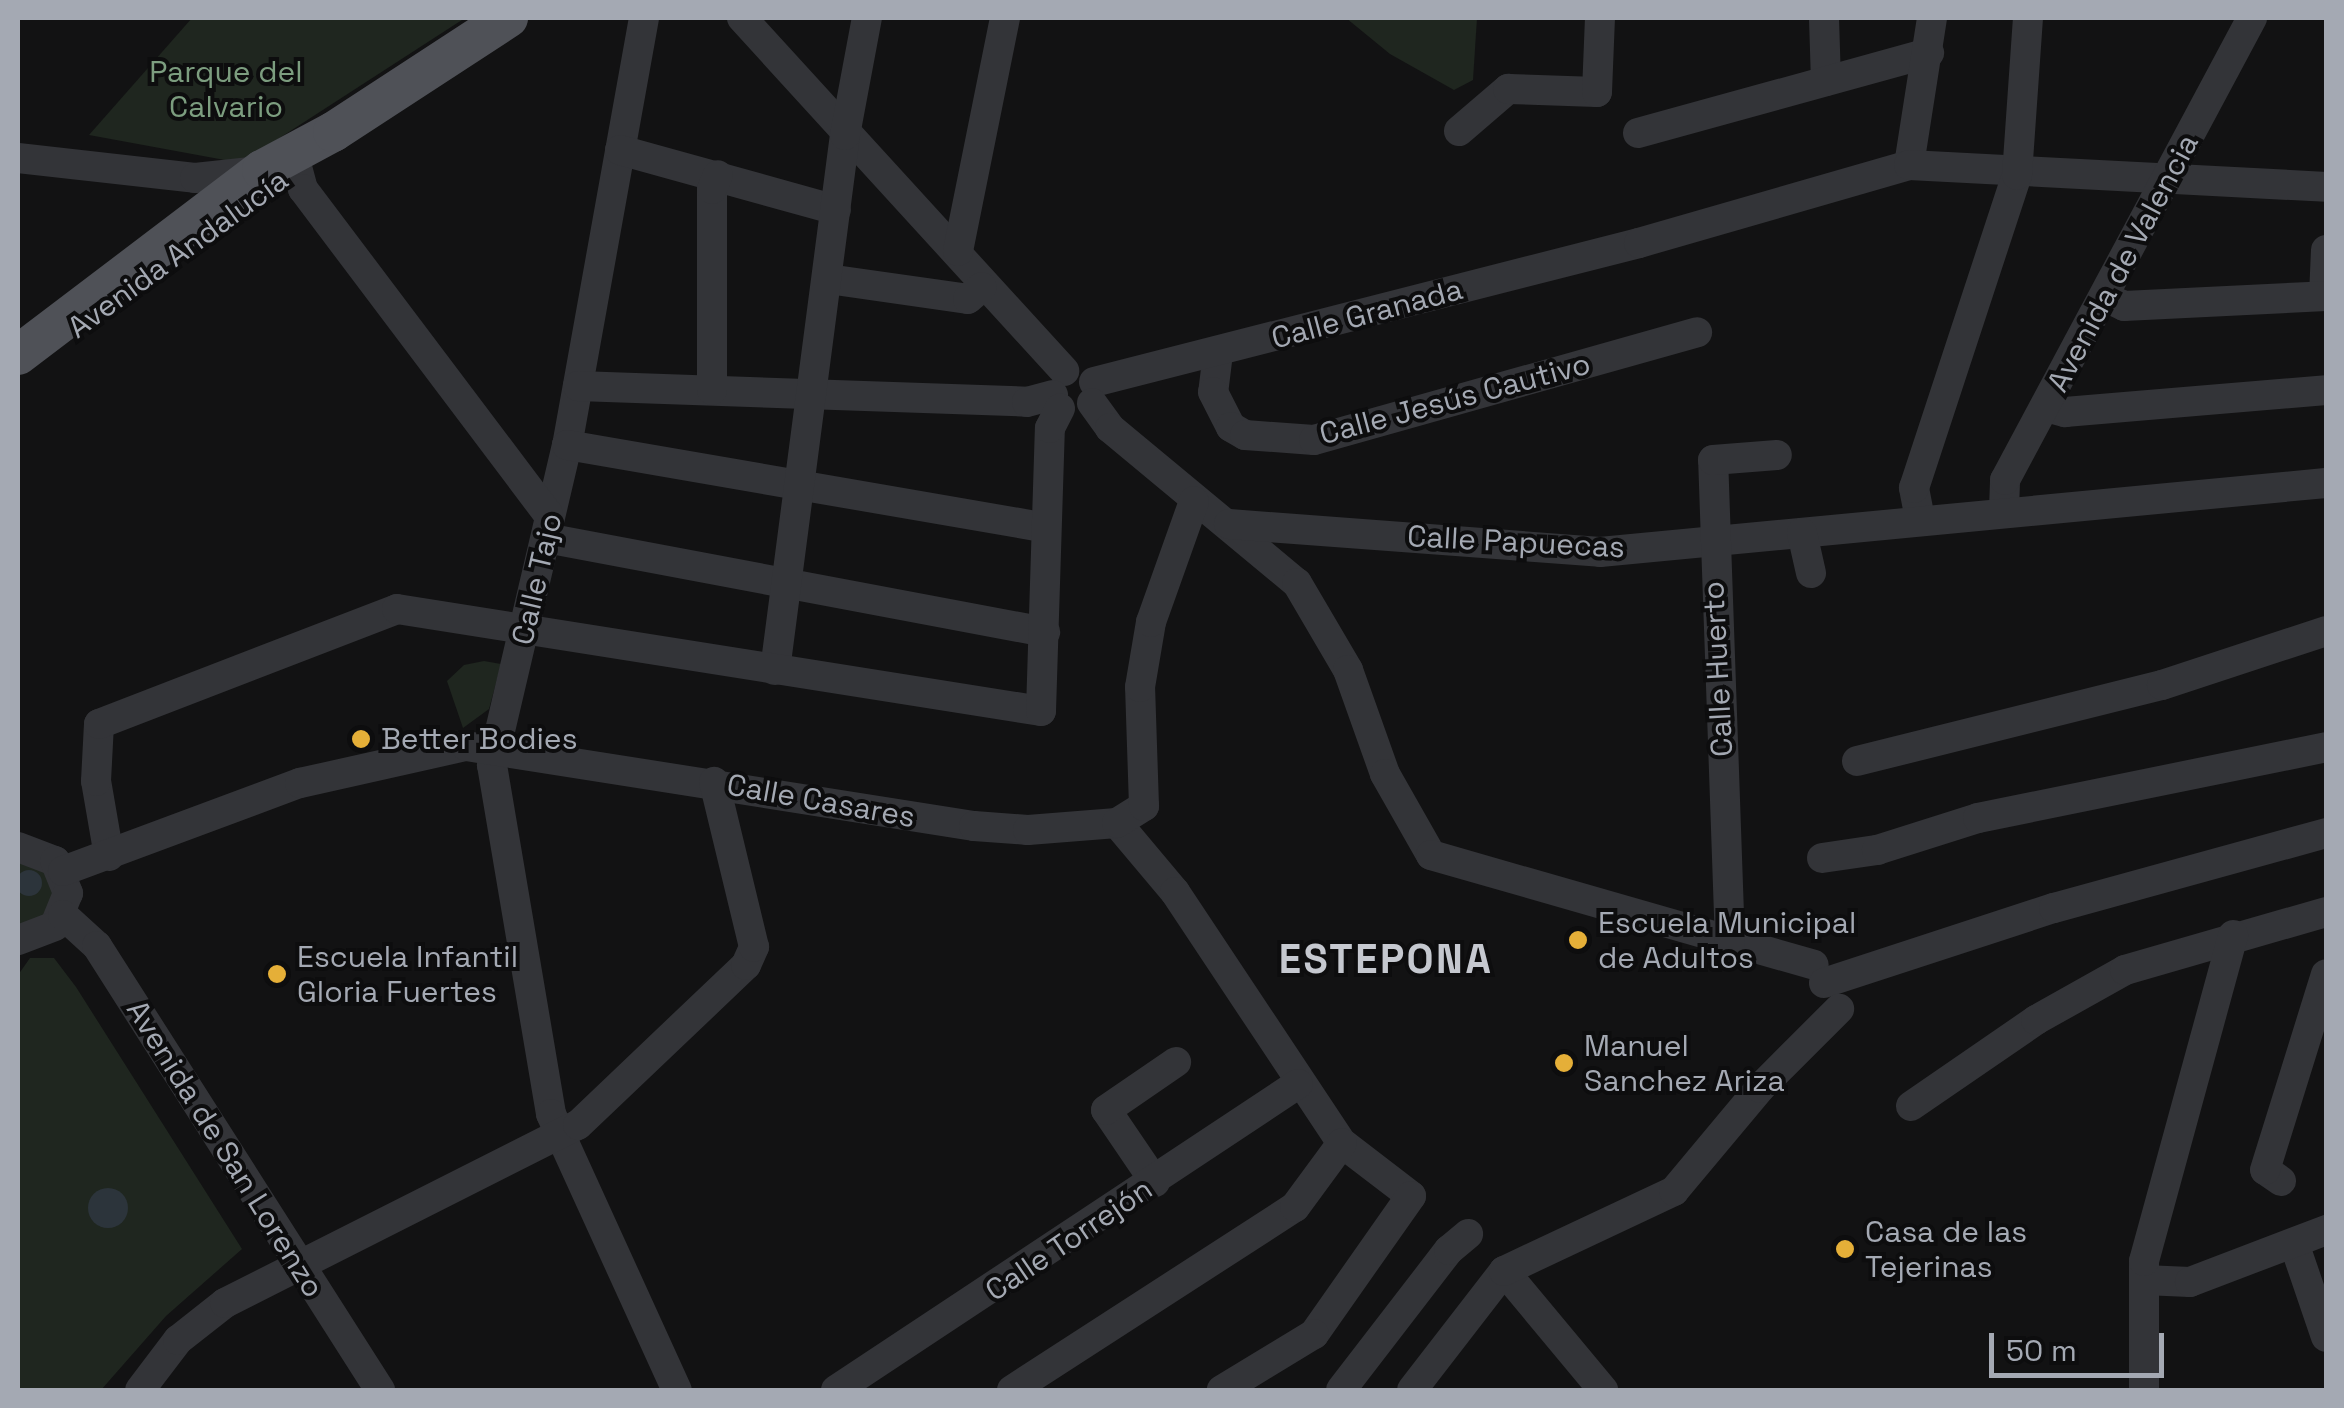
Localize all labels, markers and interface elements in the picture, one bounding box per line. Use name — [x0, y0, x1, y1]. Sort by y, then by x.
park label: Parque del Calvario — [149, 54, 303, 124]
street label: Avenida de Valencia — [2040, 128, 2206, 398]
street label: Avenida Andalucía — [61, 162, 295, 346]
street label: Calle Granada — [1268, 271, 1466, 357]
street label: Calle Jesús Cautivo — [1316, 346, 1594, 452]
street label: Calle Tajo — [504, 509, 570, 649]
street label: Calle Papuecas — [1406, 518, 1626, 566]
street label: Calle Huerto — [1695, 580, 1741, 758]
place label: Better Bodies — [381, 721, 577, 757]
marker: Better Bodies — [350, 728, 372, 750]
street label: Calle Casares — [724, 767, 918, 835]
place label: Escuela Municipal de Adultos — [1598, 905, 1856, 976]
marker: Escuela Municipal de Adultos — [1567, 929, 1589, 951]
district label: ESTEPONA — [1279, 936, 1493, 984]
place label: Escuela Infantil Gloria Fuertes — [297, 939, 518, 1010]
marker: Escuela Infantil Gloria Fuertes — [266, 963, 288, 985]
street label: Avenida de San Lorenzo — [119, 994, 331, 1304]
place label: Manuel Sanchez Ariza — [1584, 1028, 1785, 1098]
marker: Manuel Sanchez Ariza — [1553, 1052, 1575, 1074]
street label: Calle Torrejón — [979, 1171, 1159, 1309]
place label: Casa de las Tejerinas — [1865, 1214, 2027, 1284]
marker: Casa de las Tejerinas — [1834, 1238, 1856, 1260]
scale bar — [1994, 1313, 2169, 1375]
text: 50 m — [2006, 1331, 2077, 1370]

